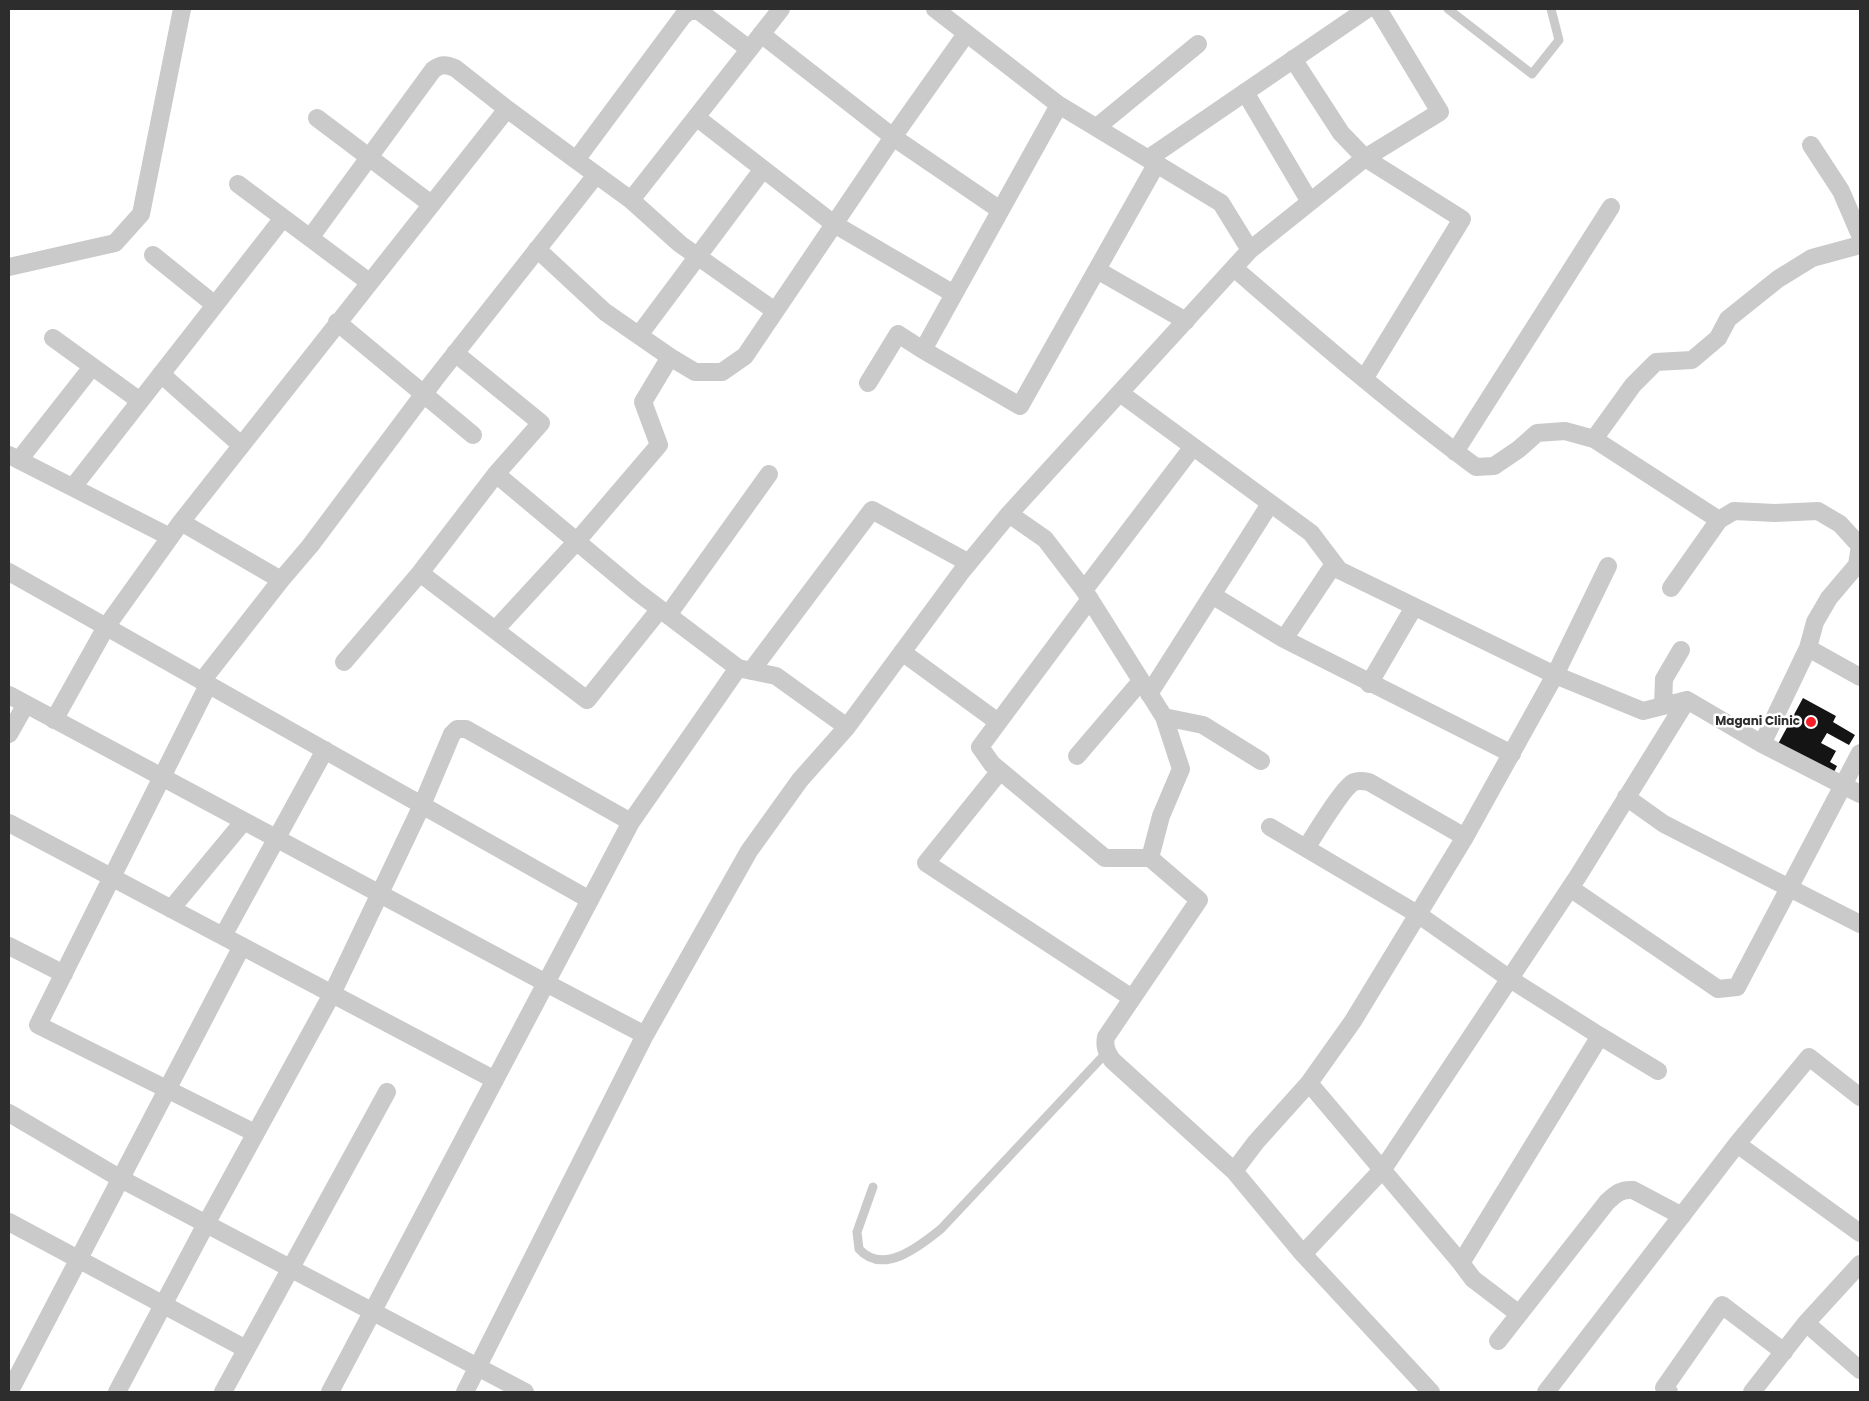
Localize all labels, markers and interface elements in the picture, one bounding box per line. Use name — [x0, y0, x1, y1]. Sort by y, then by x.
place label: Magani Clinic — [1715, 715, 1800, 729]
marker: Magani Clinic — [1804, 715, 1818, 729]

